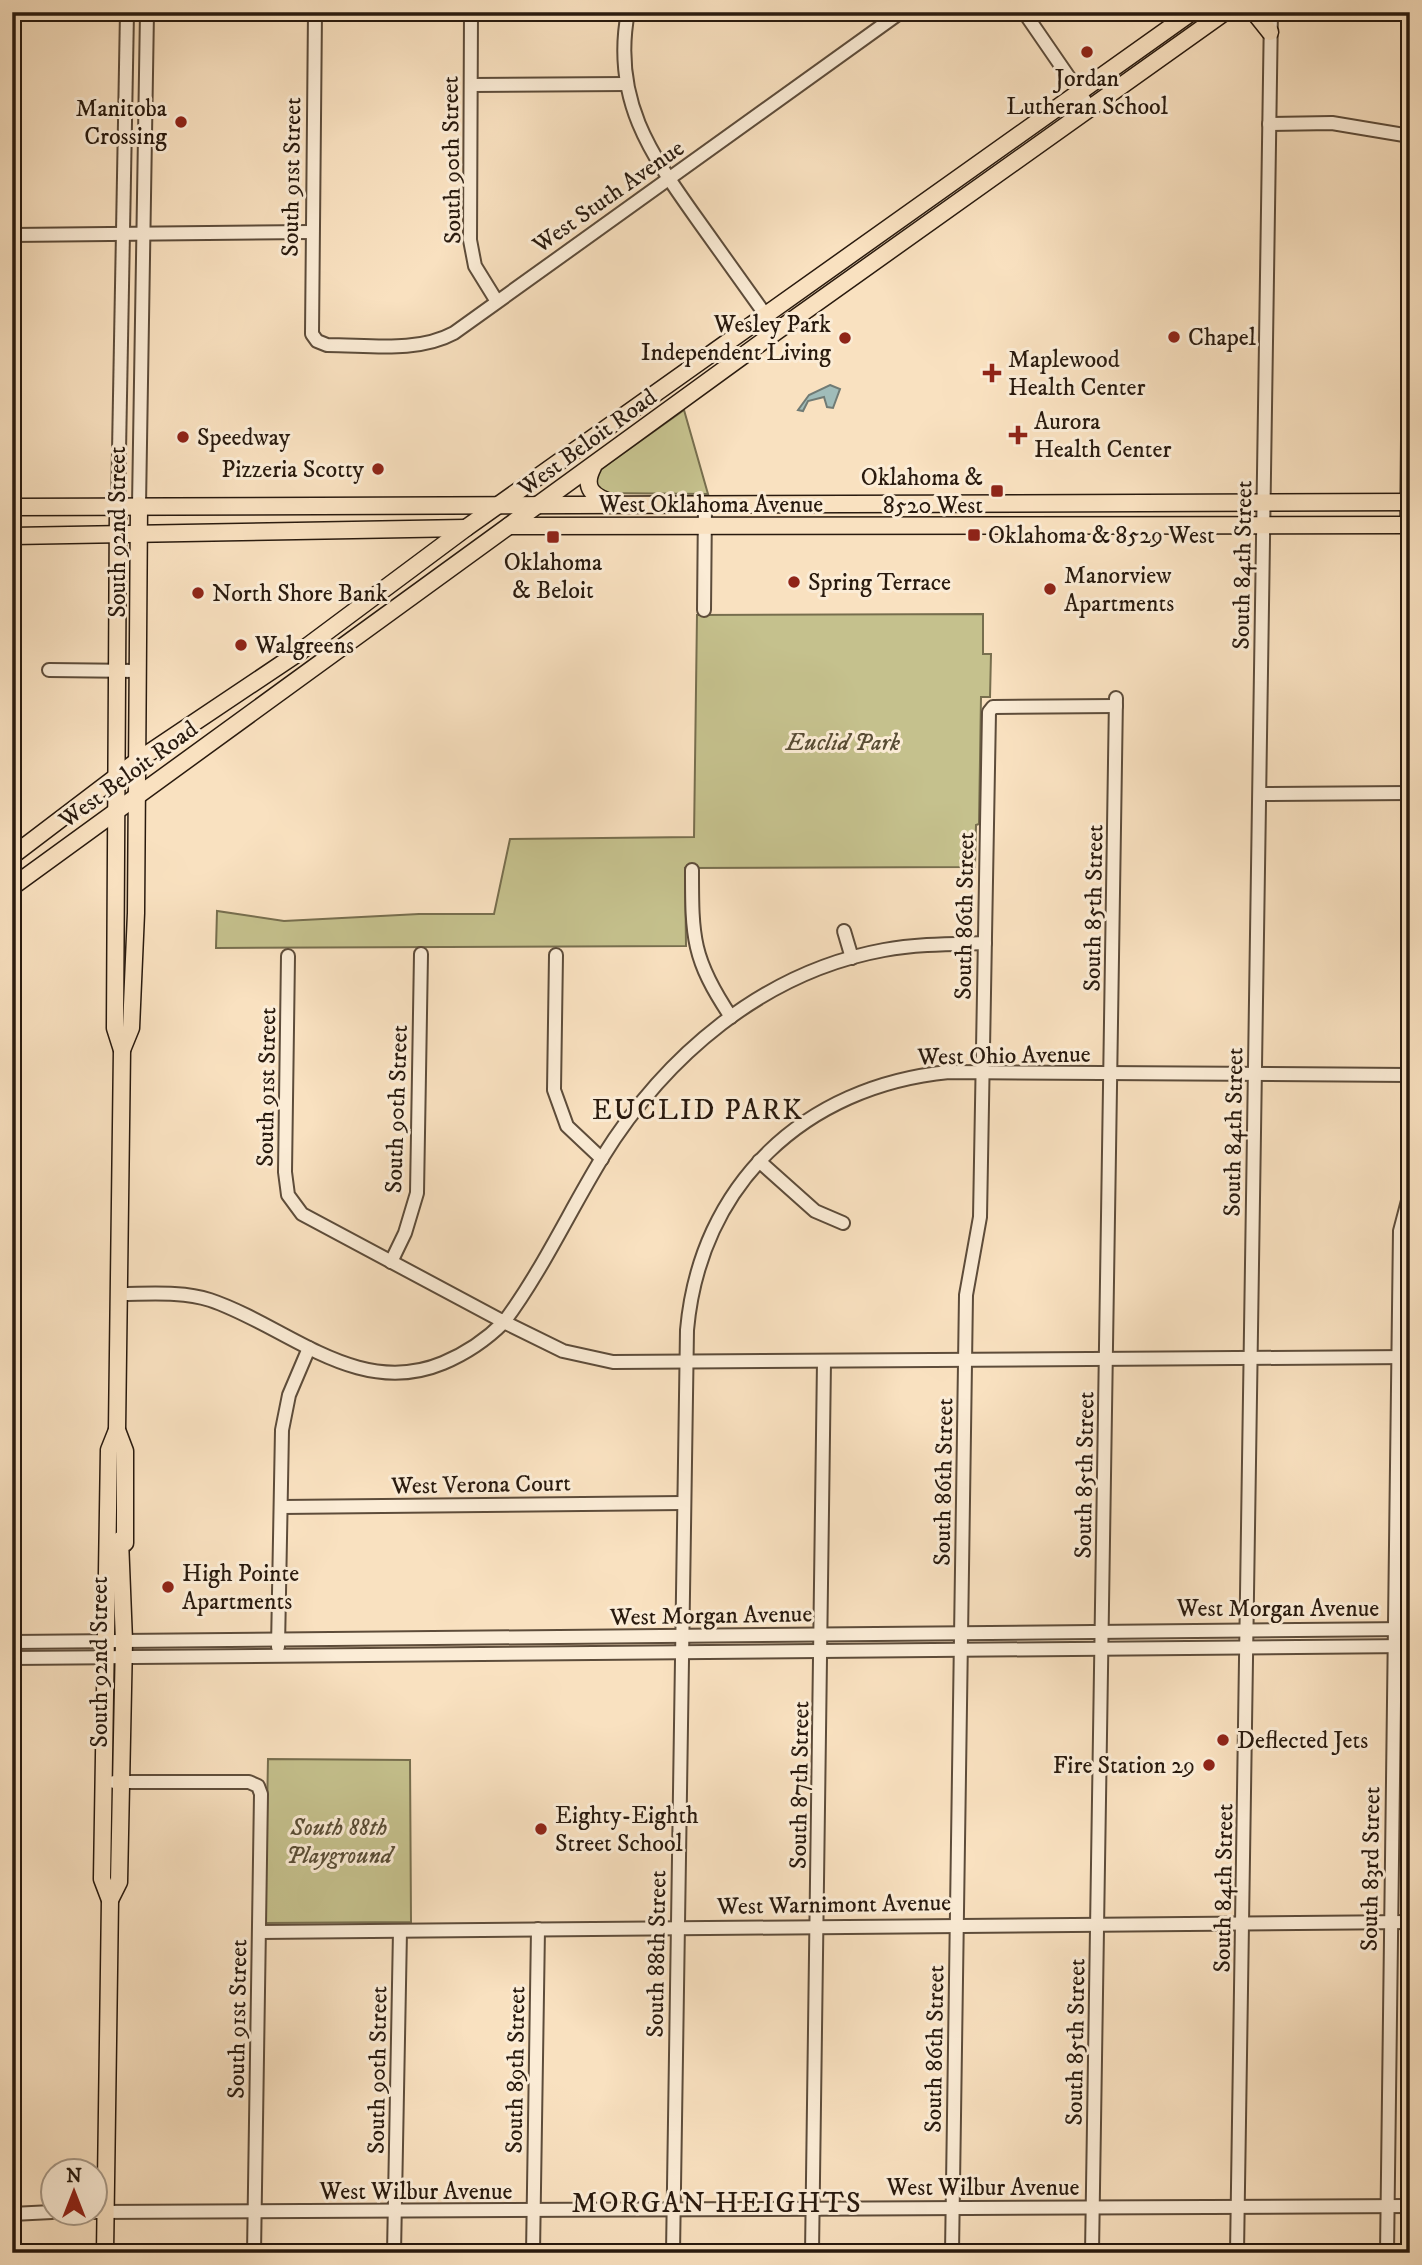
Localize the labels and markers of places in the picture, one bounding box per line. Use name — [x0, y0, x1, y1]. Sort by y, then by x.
marker: Jordan Lutheran School — [1079, 44, 1095, 60]
place label: Jordan Lutheran School — [1006, 64, 1169, 122]
place label: Manitoba Crossing — [75, 94, 168, 152]
marker: Manitoba Crossing — [173, 114, 189, 130]
place label: Wesley Park Independent Living — [641, 310, 831, 368]
place label: Chapel — [1188, 323, 1257, 353]
marker: Chapel — [1166, 329, 1182, 345]
marker: Wesley Park Independent Living — [837, 330, 853, 346]
place label: Maplewood Health Center — [1008, 345, 1145, 403]
marker: Maplewood Health Center — [982, 363, 1002, 383]
place label: Aurora Health Center — [1034, 407, 1171, 465]
place label: Speedway — [197, 423, 291, 453]
marker: Aurora Health Center — [1008, 425, 1028, 445]
marker: Speedway — [175, 429, 191, 445]
place label: Pizzeria Scotty — [221, 455, 365, 485]
marker: Pizzeria Scotty — [370, 461, 386, 477]
place label: Oklahoma & 8520 West — [861, 463, 983, 521]
marker: Oklahoma & 8520 West — [989, 483, 1005, 499]
place label: Oklahoma & 8529 West — [988, 521, 1215, 551]
marker: Oklahoma & 8529 West — [966, 527, 982, 543]
marker: Oklahoma & Beloit — [545, 529, 561, 545]
place label: Oklahoma & Beloit — [504, 548, 603, 606]
place label: Manorview Apartments — [1064, 561, 1174, 619]
place label: Spring Terrace — [808, 568, 951, 598]
marker: Spring Terrace — [786, 574, 802, 590]
place label: North Shore Bank — [212, 579, 388, 609]
marker: Manorview Apartments — [1042, 581, 1058, 597]
marker: North Shore Bank — [190, 585, 206, 601]
place label: Walgreens — [254, 631, 354, 661]
marker: Walgreens — [233, 637, 249, 653]
place label: High Pointe Apartments — [182, 1559, 299, 1617]
marker: High Pointe Apartments — [160, 1579, 176, 1595]
place label: Deflected Jets — [1237, 1726, 1368, 1756]
marker: Deflected Jets — [1215, 1732, 1231, 1748]
place label: Fire Station 29 — [1053, 1751, 1195, 1781]
marker: Fire Station 29 — [1201, 1757, 1217, 1773]
place label: Eighty-Eighth Street School — [555, 1801, 699, 1859]
marker: Eighty-Eighth Street School — [533, 1821, 549, 1837]

